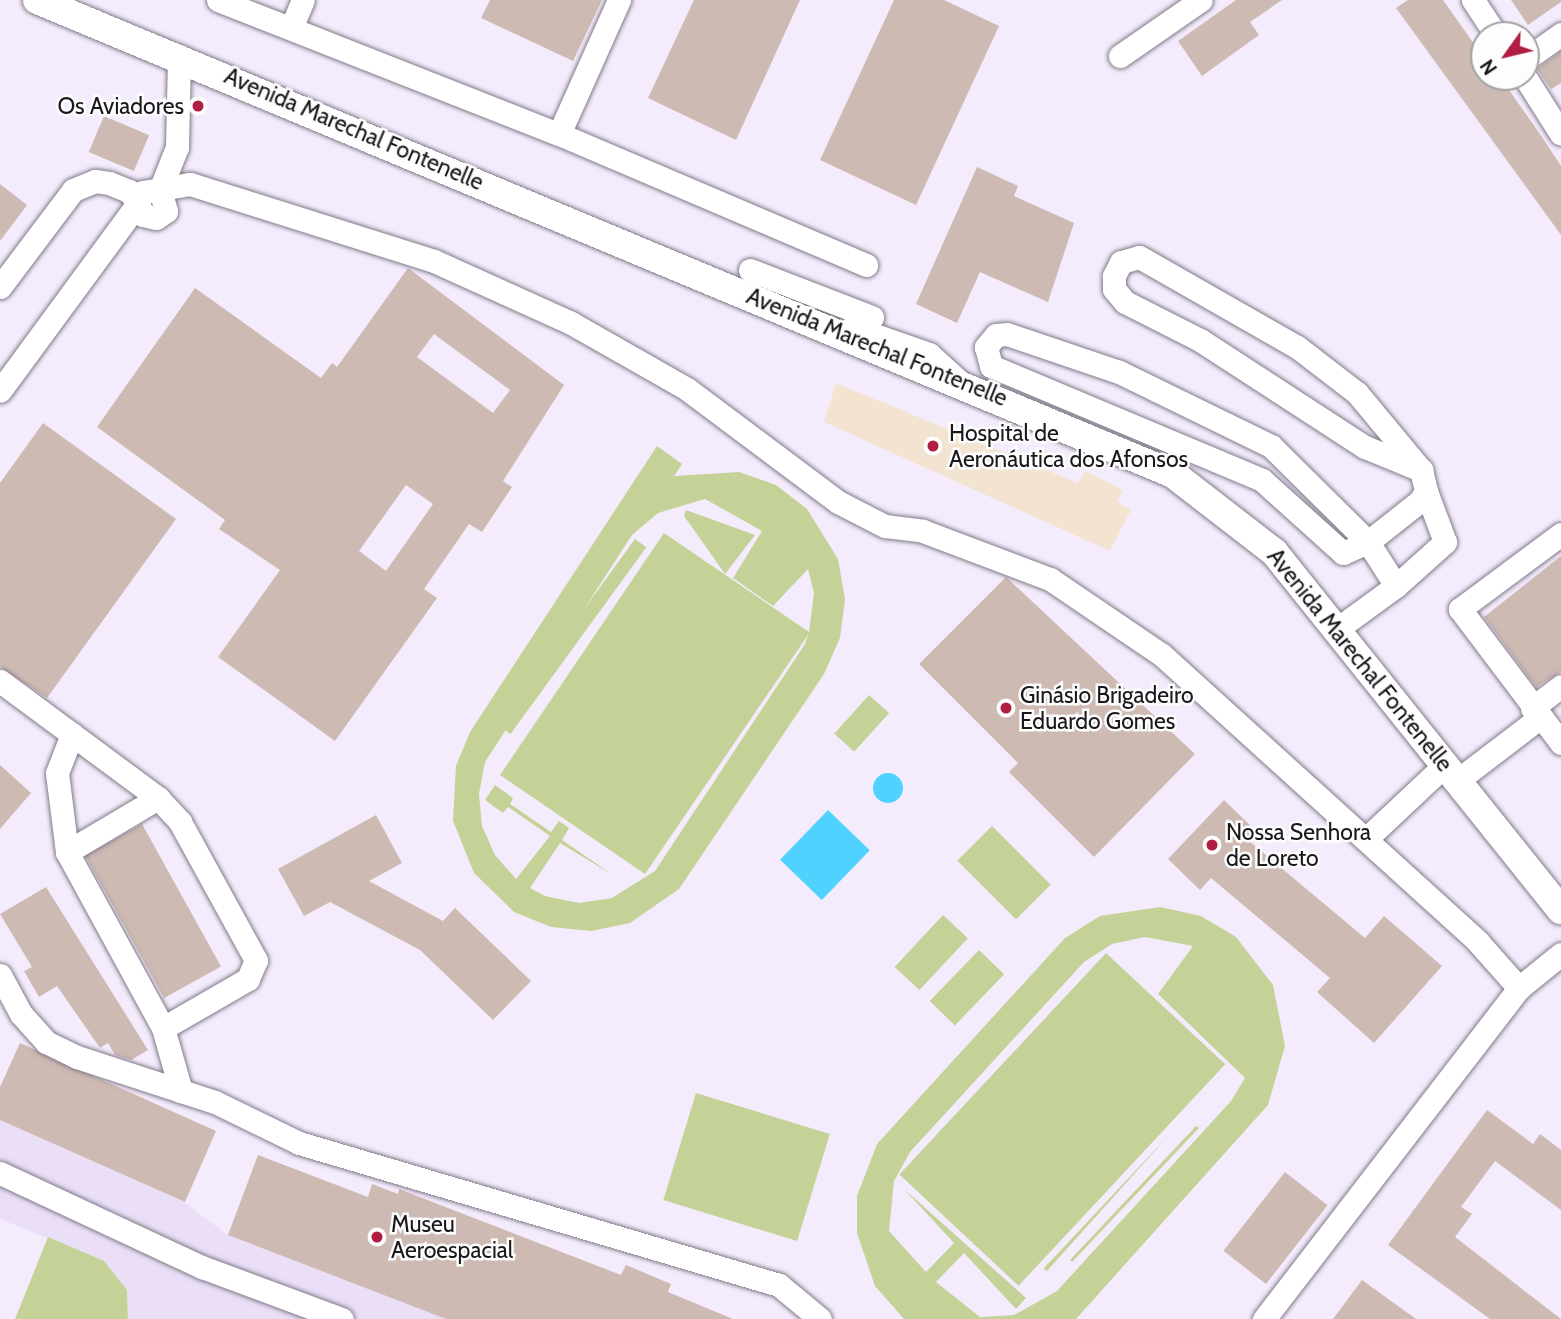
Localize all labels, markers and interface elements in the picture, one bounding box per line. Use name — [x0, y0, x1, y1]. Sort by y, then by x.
north arrow — [1470, 21, 1540, 91]
text: N — [1476, 55, 1502, 79]
street label: Avenida Marechal Fontenelle — [220, 62, 488, 196]
place label: Os Aviadores — [57, 92, 184, 120]
marker: Os Aviadores — [190, 98, 206, 114]
street label: Avenida Marechal Fontenelle — [743, 282, 1011, 412]
place label: Hospital de Aeronáutica dos Afonsos — [949, 419, 1188, 473]
marker: Hospital de Aeronáutica dos Afonsos — [923, 436, 943, 456]
street label: Avenida Marechal Fontenelle — [1262, 543, 1458, 777]
place label: Ginásio Brigadeiro Eduardo Gomes — [1020, 681, 1194, 735]
marker: Ginásio Brigadeiro Eduardo Gomes — [998, 700, 1014, 716]
place label: Nossa Senhora de Loreto — [1226, 818, 1371, 872]
marker: Nossa Senhora de Loreto — [1204, 837, 1220, 853]
place label: Museu Aeroespacial — [391, 1210, 513, 1264]
marker: Museu Aeroespacial — [369, 1229, 385, 1245]

